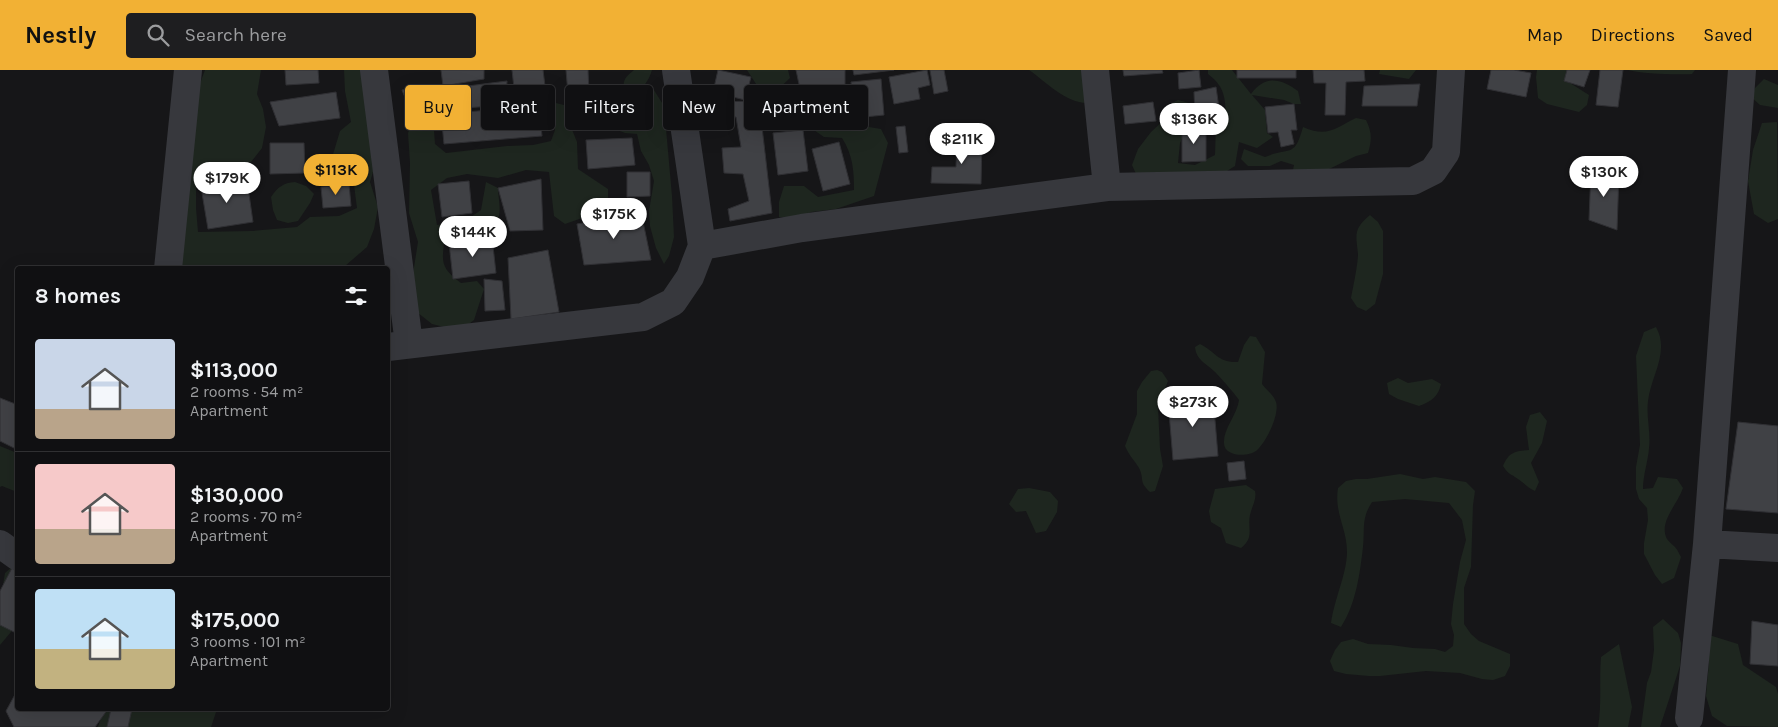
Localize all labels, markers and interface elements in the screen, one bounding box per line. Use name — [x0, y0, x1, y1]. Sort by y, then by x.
search box — [126, 13, 476, 58]
text: Nestly — [25, 21, 96, 49]
icon: search — [144, 21, 172, 49]
text: Search here — [184, 24, 287, 46]
text: Map — [1527, 24, 1563, 46]
text: Directions — [1591, 24, 1675, 46]
text: Saved — [1703, 24, 1753, 46]
chip: Buy — [405, 85, 471, 130]
chip: Rent — [481, 85, 555, 130]
chip: Filters — [565, 85, 653, 130]
chip: New — [663, 85, 734, 130]
chip: Apartment — [744, 85, 868, 130]
pin: $136K — [1159, 102, 1229, 145]
text: $136K — [1171, 109, 1217, 128]
pin: $211K — [927, 122, 997, 165]
text: $211K — [941, 129, 983, 148]
pin: $113K — [301, 154, 371, 196]
pin: $130K — [1569, 156, 1639, 198]
text: $113K — [315, 160, 357, 179]
pin: $179K — [192, 162, 262, 204]
text: $130K — [1580, 162, 1628, 181]
text: $179K — [205, 168, 249, 187]
pin: $175K — [579, 198, 649, 240]
text: $175K — [592, 204, 636, 223]
pin: $144K — [438, 216, 508, 258]
text: $144K — [450, 222, 496, 241]
icon: filters — [342, 282, 370, 310]
text: 8 homes — [35, 284, 121, 308]
text: $113,000 — [190, 358, 278, 382]
icon: home — [75, 359, 135, 419]
text: 2 rooms · 54 m² — [190, 382, 303, 401]
pin: $273K — [1158, 386, 1228, 428]
text: $273K — [1168, 392, 1218, 411]
text: Apartment — [190, 401, 268, 420]
text: $130,000 — [190, 483, 283, 507]
icon: home — [75, 484, 135, 544]
text: 2 rooms · 70 m² — [190, 507, 302, 526]
text: Apartment — [190, 526, 268, 545]
text: $175,000 — [190, 608, 280, 632]
icon: home — [75, 609, 135, 669]
text: 3 rooms · 101 m² — [190, 632, 306, 651]
text: Apartment — [190, 651, 268, 670]

